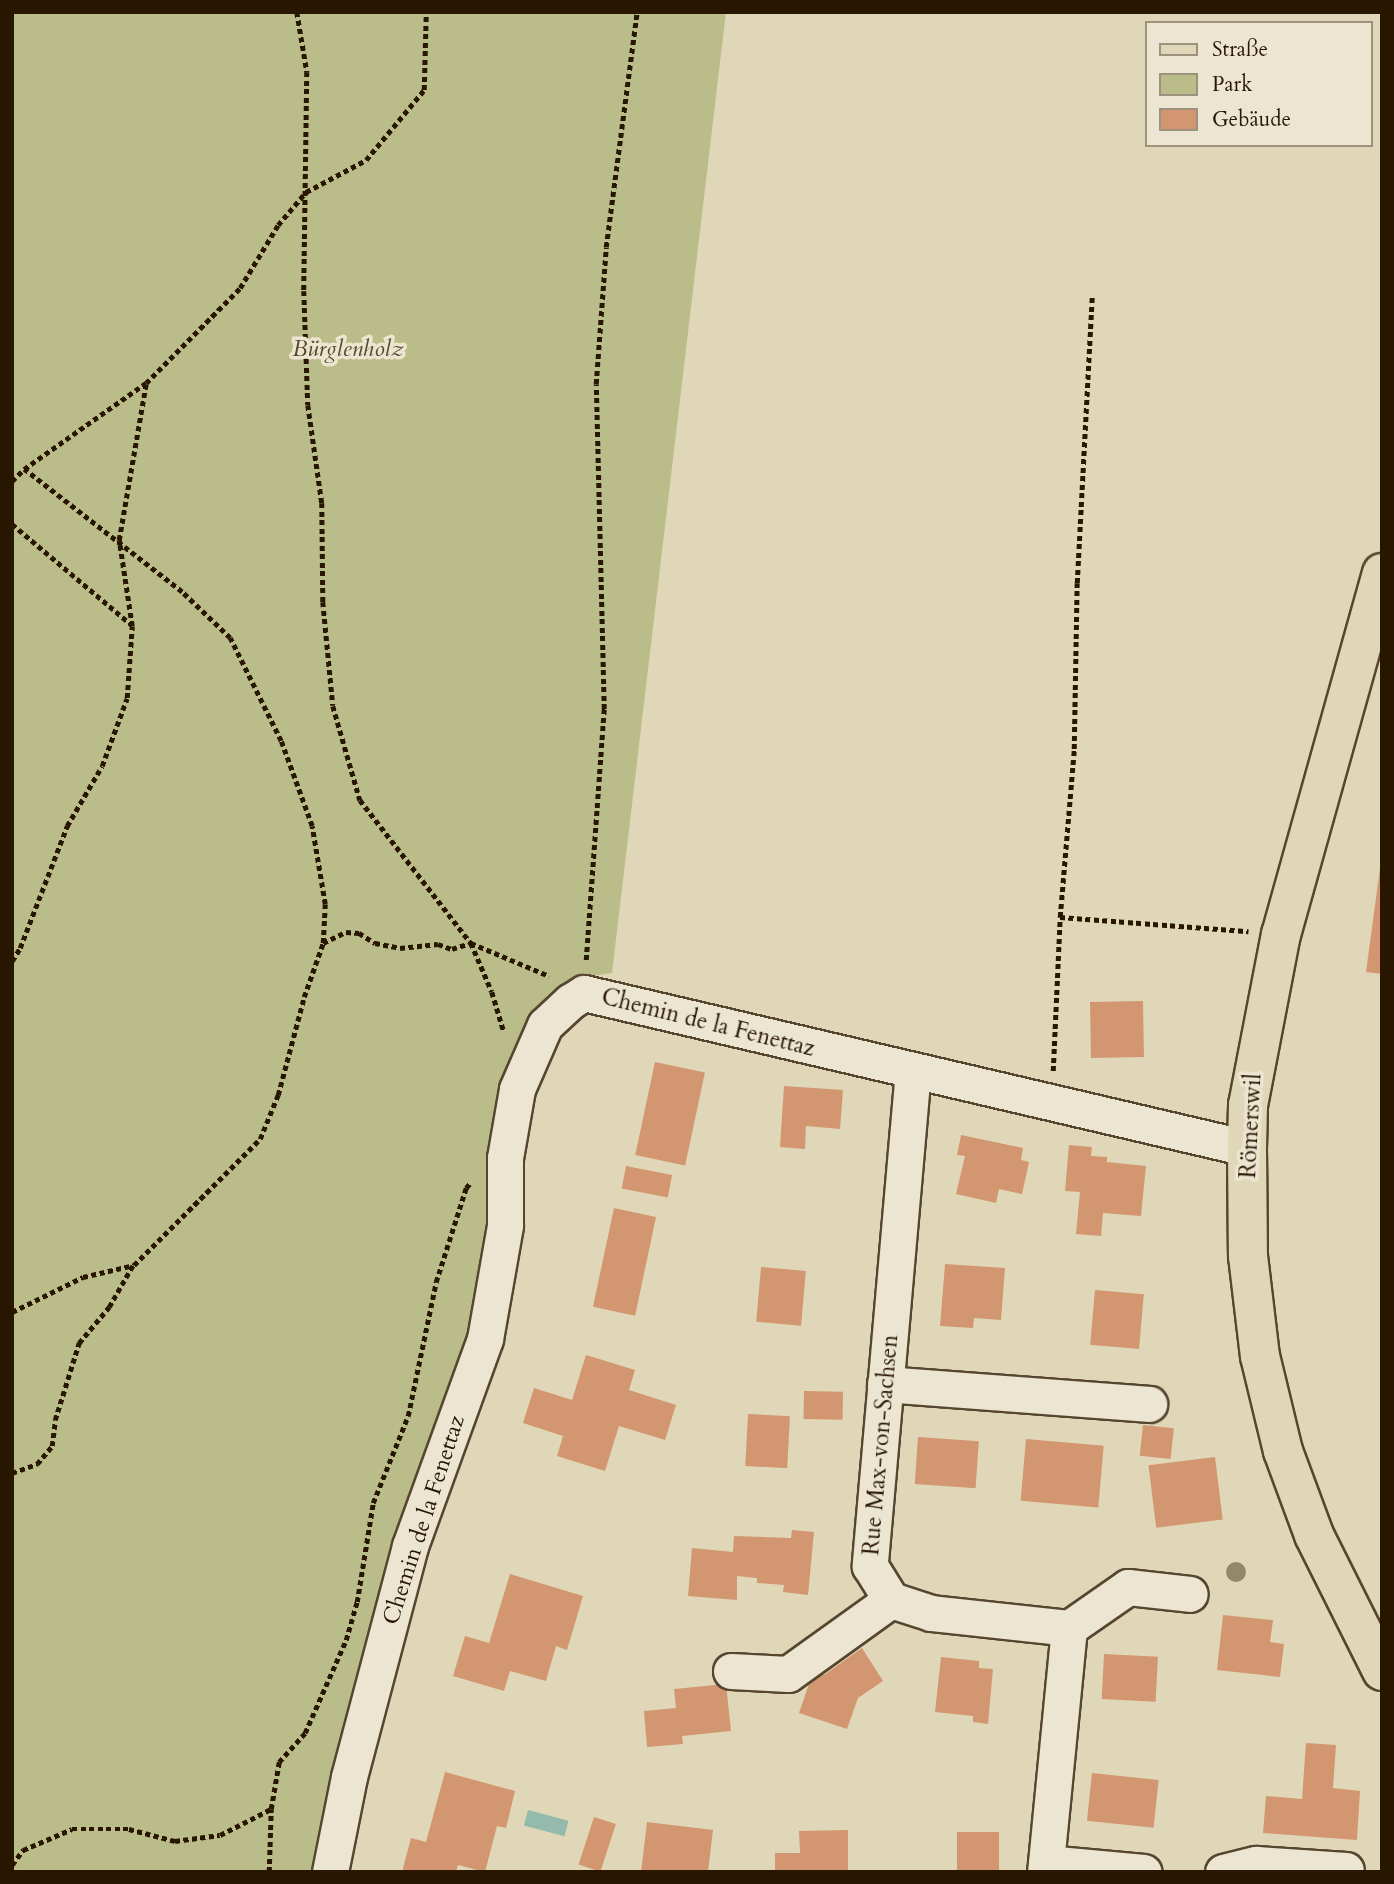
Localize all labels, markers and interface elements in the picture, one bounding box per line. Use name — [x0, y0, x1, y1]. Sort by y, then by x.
legend — [1146, 21, 1373, 147]
text: Straße — [1212, 35, 1268, 64]
text: Park — [1212, 70, 1252, 99]
text: Gebäude — [1212, 105, 1291, 134]
park label: Bürglenholz — [292, 335, 404, 363]
street label: Chemin de la Fenettaz — [599, 983, 817, 1063]
street label: Römerswil — [1234, 1073, 1268, 1179]
street label: Rue Max-von-Sachsen — [858, 1333, 904, 1557]
street label: Chemin de la Fenettaz — [377, 1412, 471, 1628]

